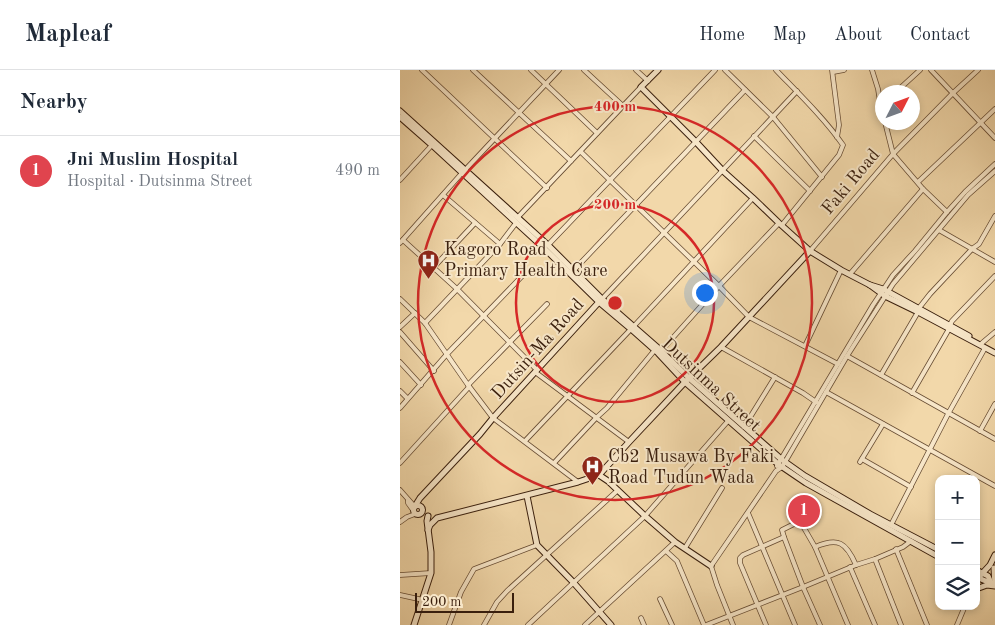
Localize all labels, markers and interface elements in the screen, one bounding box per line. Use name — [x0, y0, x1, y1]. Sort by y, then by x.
text: Mapleaf — [25, 23, 111, 47]
text: Home — [699, 26, 745, 44]
text: Map — [773, 26, 806, 44]
text: About — [834, 26, 882, 44]
text: Contact — [910, 26, 970, 44]
north arrow — [875, 85, 920, 130]
text: Nearby — [20, 92, 88, 113]
text: 400 m — [594, 100, 636, 115]
street label: Faki Road — [819, 146, 883, 218]
text: Jni Muslim Hospital — [67, 151, 238, 170]
text: 1 — [31, 163, 41, 179]
text: 490 m — [335, 163, 380, 179]
text: Hospital · Dutsinma Street — [67, 174, 252, 190]
text: 200 m — [594, 198, 636, 213]
place label: Kagoro Road Primary Health Care — [444, 241, 608, 280]
hospital icon: Kagoro Road Primary Health Care — [416, 248, 440, 279]
your location — [692, 280, 718, 306]
centre of rings — [606, 294, 624, 312]
street label: Dutsin-Ma Road — [488, 295, 588, 403]
street label: Dutsinma Street — [658, 335, 764, 435]
place label: Cb2 Musawa By Faki Road Tudun Wada — [608, 448, 774, 487]
hospital icon: Cb2 Musawa By Faki Road Tudun Wada — [580, 455, 604, 486]
map controls — [935, 475, 980, 610]
button: + — [935, 475, 980, 520]
pin: 1 — [788, 492, 820, 530]
button: − — [935, 520, 980, 565]
button: layers — [935, 565, 980, 610]
scale bar — [415, 590, 514, 613]
text: 200 m — [422, 595, 461, 609]

